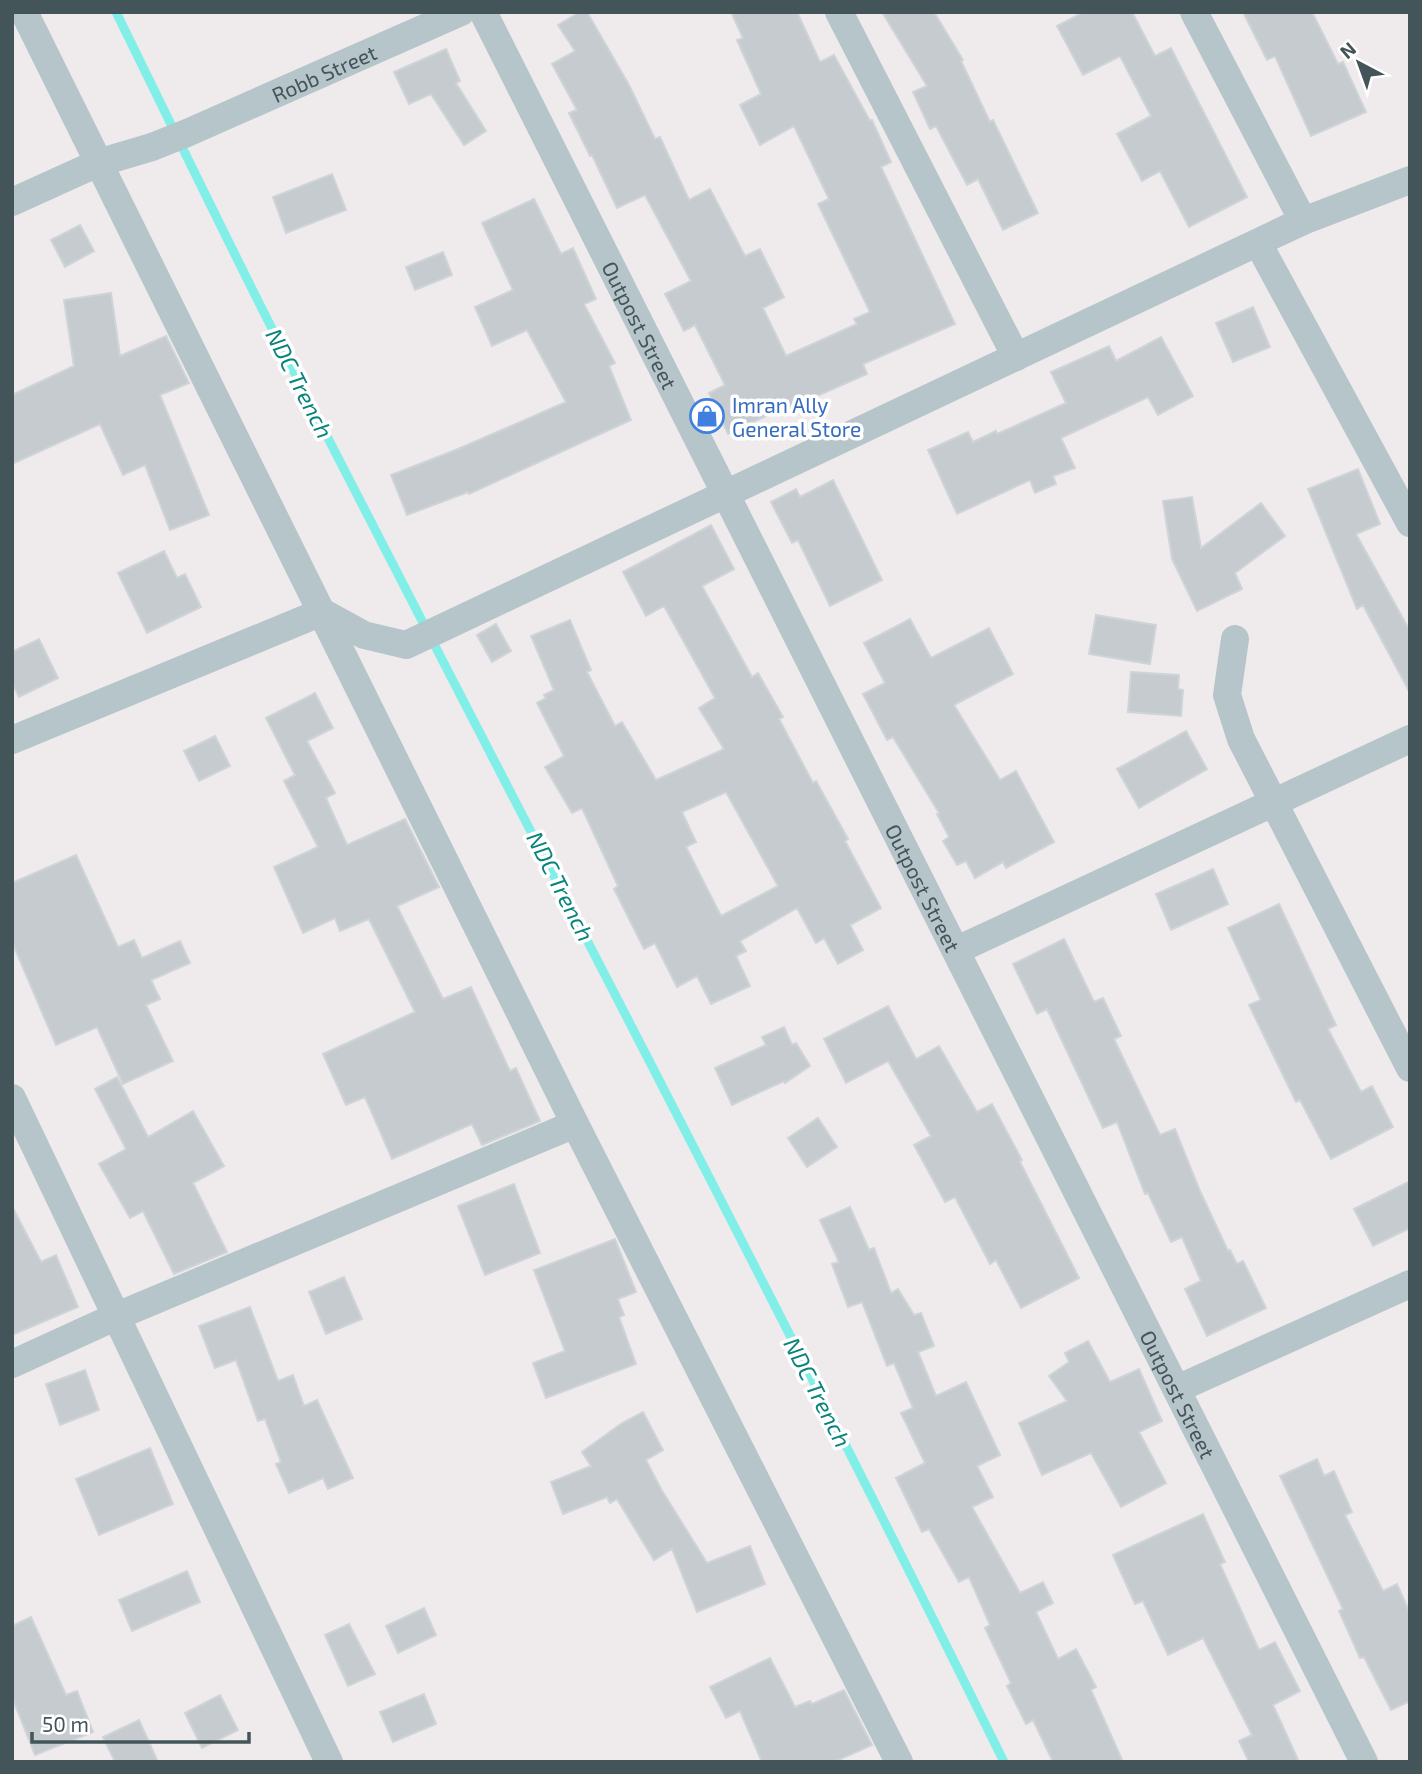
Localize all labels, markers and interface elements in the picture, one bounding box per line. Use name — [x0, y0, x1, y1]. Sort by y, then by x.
north arrow — [1324, 28, 1394, 98]
text: N — [1335, 37, 1360, 63]
street label: Robb Street — [268, 39, 380, 107]
street label: Outpost Street — [598, 257, 683, 393]
water label: NDC Trench — [260, 323, 340, 443]
place label: Imran Ally General Store — [732, 392, 861, 441]
shop icon: Imran Ally General Store — [688, 397, 726, 435]
street label: Outpost Street — [881, 819, 966, 955]
water label: NDC Trench — [521, 826, 601, 946]
street label: Outpost Street — [1136, 1326, 1221, 1462]
water label: NDC Trench — [778, 1332, 858, 1452]
scale bar — [32, 1700, 248, 1744]
text: 50 m — [42, 1711, 89, 1736]

